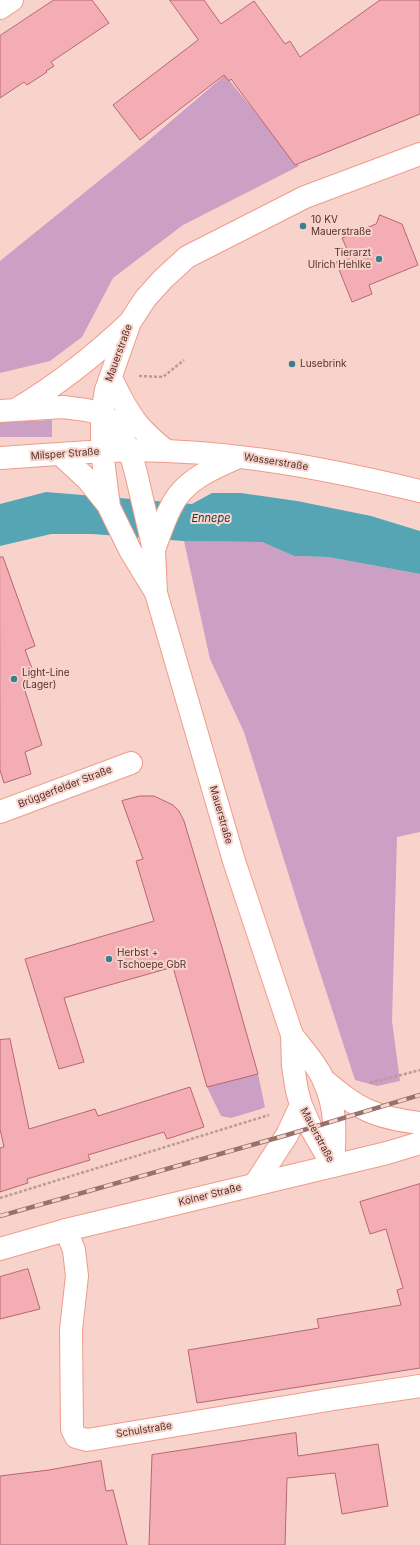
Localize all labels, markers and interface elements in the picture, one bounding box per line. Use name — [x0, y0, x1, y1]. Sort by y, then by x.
place label: 10 KV Mauerstraße — [311, 214, 371, 238]
marker: 10 KV Mauerstraße — [298, 221, 308, 231]
place label: Tierarzt Ulrich Hehlke — [308, 247, 371, 270]
marker: Tierarzt Ulrich Hehlke — [374, 254, 384, 264]
street label: Mauerstraße — [103, 323, 135, 383]
place label: Lusebrink — [300, 358, 347, 370]
marker: Lusebrink — [287, 359, 297, 369]
street label: Milsper Straße — [30, 446, 100, 462]
street label: Wasserstraße — [243, 451, 309, 473]
water label: Ennepe — [191, 512, 231, 526]
place label: Light-Line (Lager) — [22, 667, 70, 690]
marker: Light-Line (Lager) — [9, 674, 19, 684]
street label: Brüggerfelder Straße — [16, 764, 114, 810]
street label: Mauerstraße — [207, 784, 235, 846]
place label: Herbst + Tschoepe GbR — [117, 947, 186, 970]
marker: Herbst + Tschoepe GbR — [104, 954, 114, 964]
street label: Mauerstraße — [298, 1106, 336, 1164]
street label: Kölner Straße — [177, 1181, 243, 1209]
street label: Schulstraße — [115, 1420, 173, 1440]

